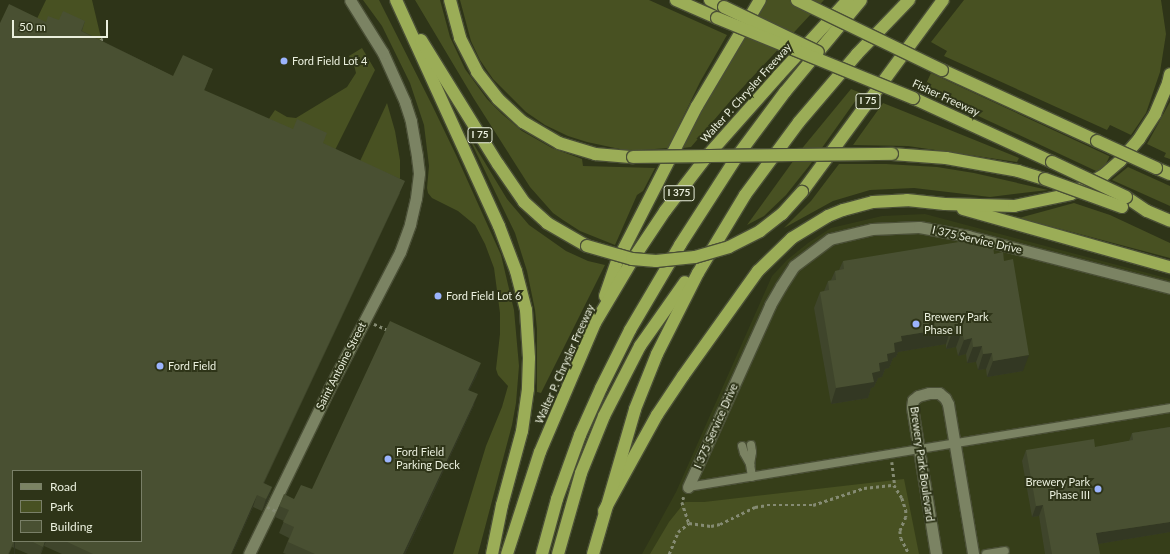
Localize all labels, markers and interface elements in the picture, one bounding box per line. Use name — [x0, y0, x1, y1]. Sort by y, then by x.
scale bar — [14, 12, 110, 38]
text: 50 m — [19, 19, 46, 34]
street label: Walter P. Chrysler Freeway — [698, 40, 794, 146]
place label: Ford Field Lot 4 — [292, 54, 367, 68]
marker: Ford Field Lot 4 — [279, 56, 289, 66]
street label: Fisher Freeway — [910, 77, 982, 119]
road number: I 75 — [855, 93, 881, 109]
road number: I 75 — [467, 127, 493, 143]
road number: I 375 — [663, 185, 695, 201]
street label: I 375 Service Drive — [931, 223, 1023, 257]
place label: Ford Field Lot 6 — [446, 289, 521, 303]
marker: Ford Field Lot 6 — [433, 291, 443, 301]
street label: Walter P. Chrysler Freeway — [533, 302, 597, 426]
place label: Brewery Park Phase II — [924, 311, 989, 337]
marker: Brewery Park Phase II — [911, 319, 921, 329]
street label: Saint Antoine Street — [313, 320, 369, 412]
place label: Ford Field — [168, 359, 216, 373]
marker: Ford Field — [155, 361, 165, 371]
street label: I 375 Service Drive — [691, 381, 741, 471]
street label: Brewery Park Boulevard — [907, 405, 937, 523]
place label: Ford Field Parking Deck — [396, 446, 460, 472]
marker: Ford Field Parking Deck — [383, 454, 393, 464]
legend — [12, 470, 142, 542]
place label: Brewery Park Phase III — [1025, 476, 1090, 502]
text: Road — [50, 479, 77, 494]
marker: Brewery Park Phase III — [1093, 484, 1103, 494]
text: Park — [50, 499, 73, 514]
text: Building — [50, 519, 93, 534]

